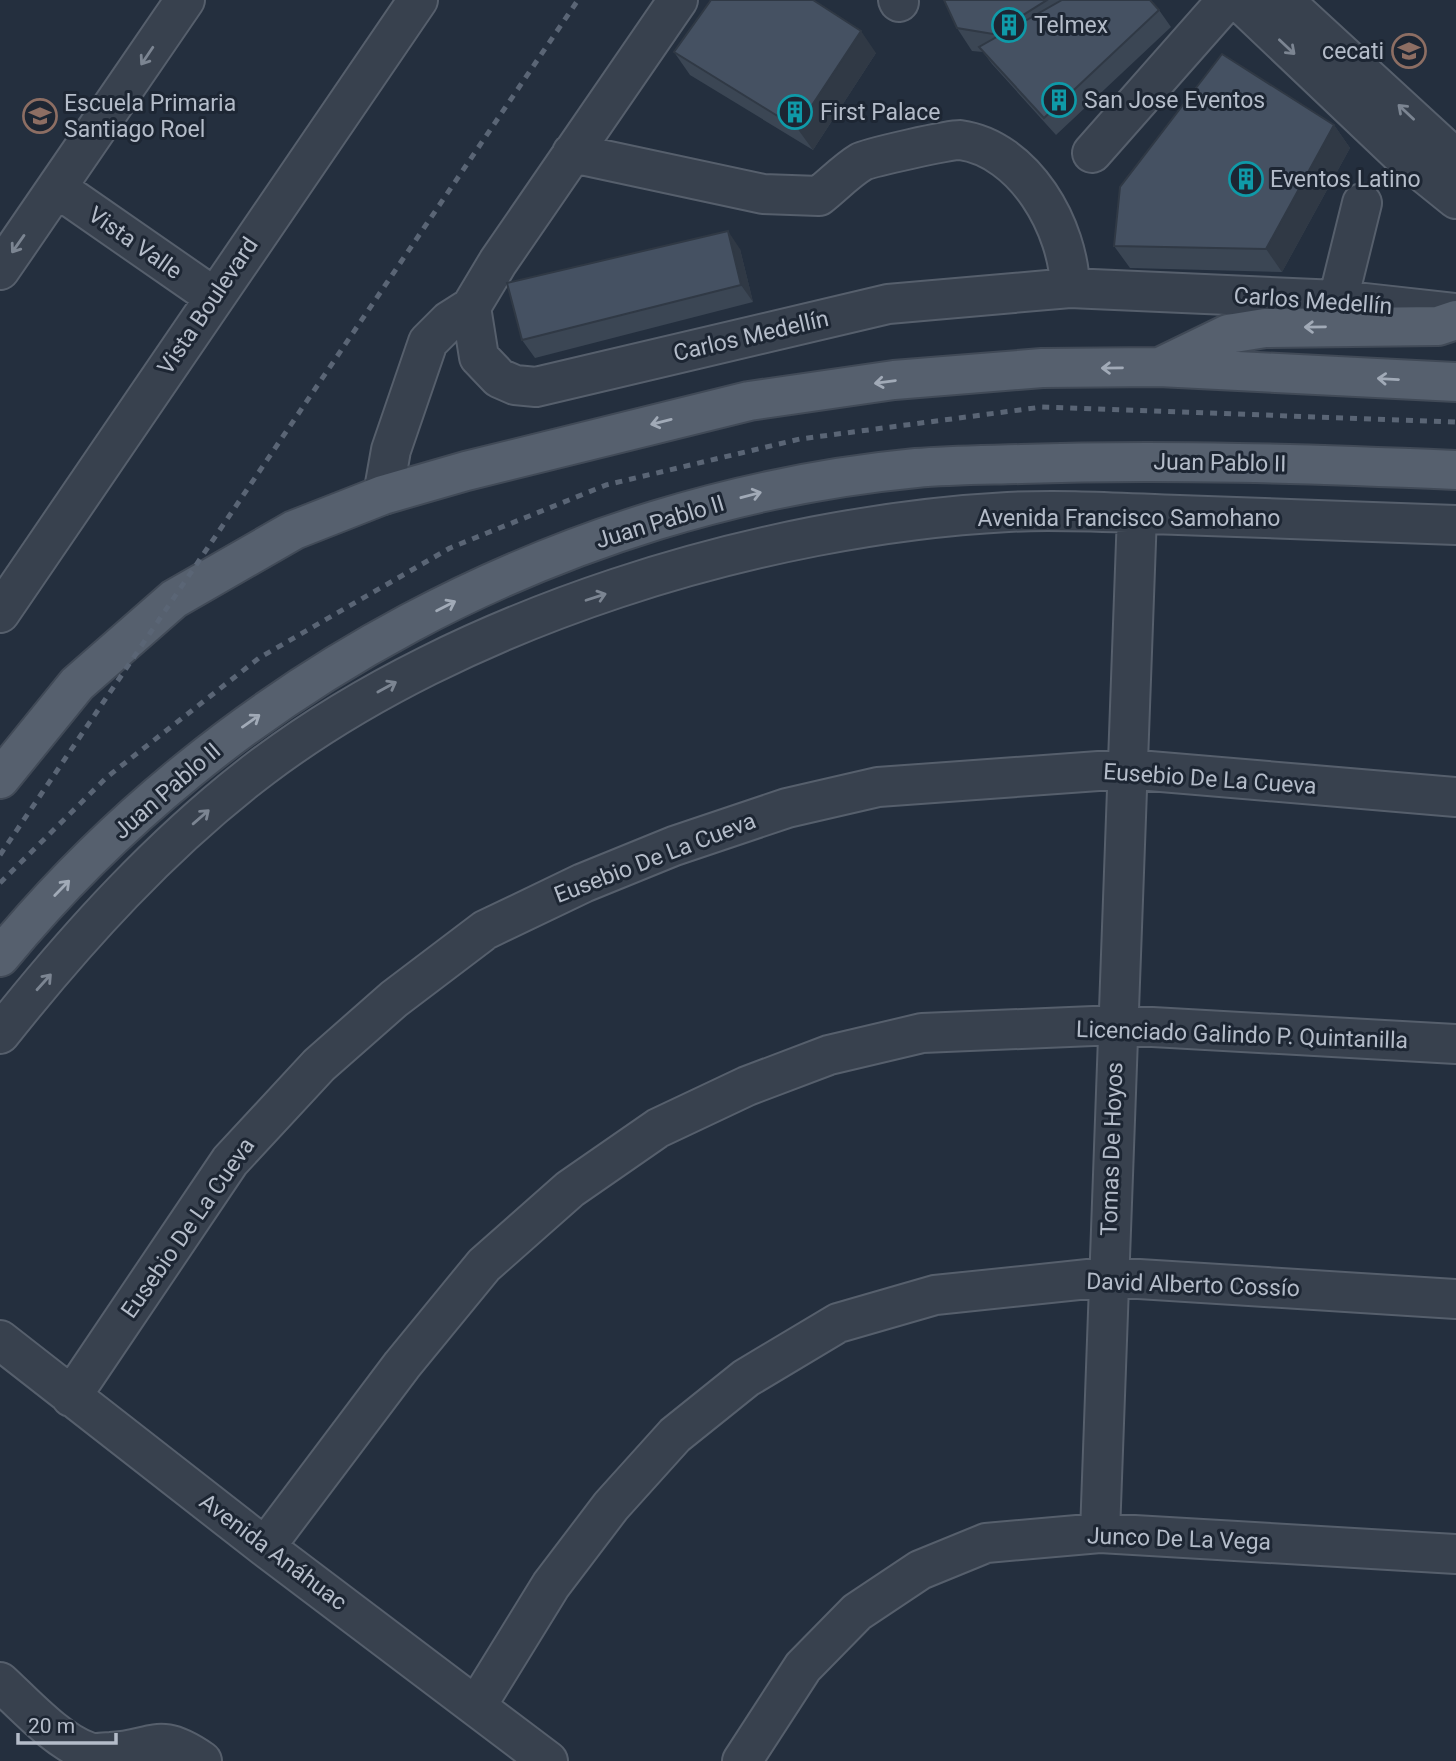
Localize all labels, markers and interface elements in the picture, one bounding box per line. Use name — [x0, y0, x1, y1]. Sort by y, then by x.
building icon: Telmex — [990, 6, 1028, 44]
place label: Telmex — [1034, 12, 1108, 39]
school or university icon: cecati — [1390, 32, 1428, 70]
one-way arrow — [1278, 38, 1295, 55]
place label: cecati — [1322, 38, 1384, 65]
one-way arrow — [139, 46, 154, 65]
building icon: San Jose Eventos — [1040, 81, 1078, 119]
place label: San Jose Eventos — [1084, 87, 1265, 114]
place label: Escuela Primaria Santiago Roel — [64, 90, 236, 143]
building icon: First Palace — [776, 93, 814, 131]
school or university icon: Escuela Primaria Santiago Roel — [21, 97, 59, 135]
place label: First Palace — [820, 99, 940, 126]
one-way arrow — [1398, 104, 1415, 121]
building icon: Eventos Latino — [1227, 160, 1265, 198]
place label: Eventos Latino — [1270, 166, 1421, 193]
street label: Vista Valle — [83, 201, 187, 285]
street label: Vista Boulevard — [152, 232, 264, 380]
one-way arrow — [11, 234, 25, 253]
street label: Carlos Medellín — [1233, 282, 1393, 320]
street label: Carlos Medellín — [671, 305, 831, 367]
one-way arrow — [1304, 320, 1327, 334]
one-way arrow — [1100, 361, 1123, 375]
one-way arrow — [1377, 372, 1400, 385]
one-way arrow — [874, 375, 897, 388]
one-way arrow — [650, 416, 673, 430]
street label: Juan Pablo II — [1153, 448, 1287, 478]
one-way arrow — [739, 488, 762, 501]
street label: Juan Pablo II — [592, 490, 728, 554]
street label: Avenida Francisco Samohano — [978, 505, 1280, 532]
one-way arrow — [584, 590, 606, 602]
one-way arrow — [435, 598, 456, 612]
one-way arrow — [377, 680, 397, 694]
one-way arrow — [241, 714, 260, 729]
street label: Juan Pablo II — [108, 737, 226, 845]
street label: Eusebio De La Cueva — [1102, 758, 1318, 800]
street label: Eusebio De La Cueva — [550, 807, 760, 909]
one-way arrow — [192, 809, 209, 826]
one-way arrow — [53, 880, 70, 897]
one-way arrow — [36, 973, 52, 991]
street label: Licenciado Galindo P. Quintanilla — [1076, 1016, 1408, 1054]
street label: Tomas De Hoyos — [1095, 1062, 1129, 1236]
street label: Eusebio De La Cueva — [116, 1133, 260, 1323]
street label: David Alberto Cossío — [1086, 1268, 1300, 1302]
street label: Avenida Anáhuac — [194, 1488, 352, 1616]
street label: Junco De La Vega — [1086, 1522, 1272, 1556]
scale bar — [18, 1702, 116, 1746]
text: 20 m — [28, 1714, 75, 1738]

